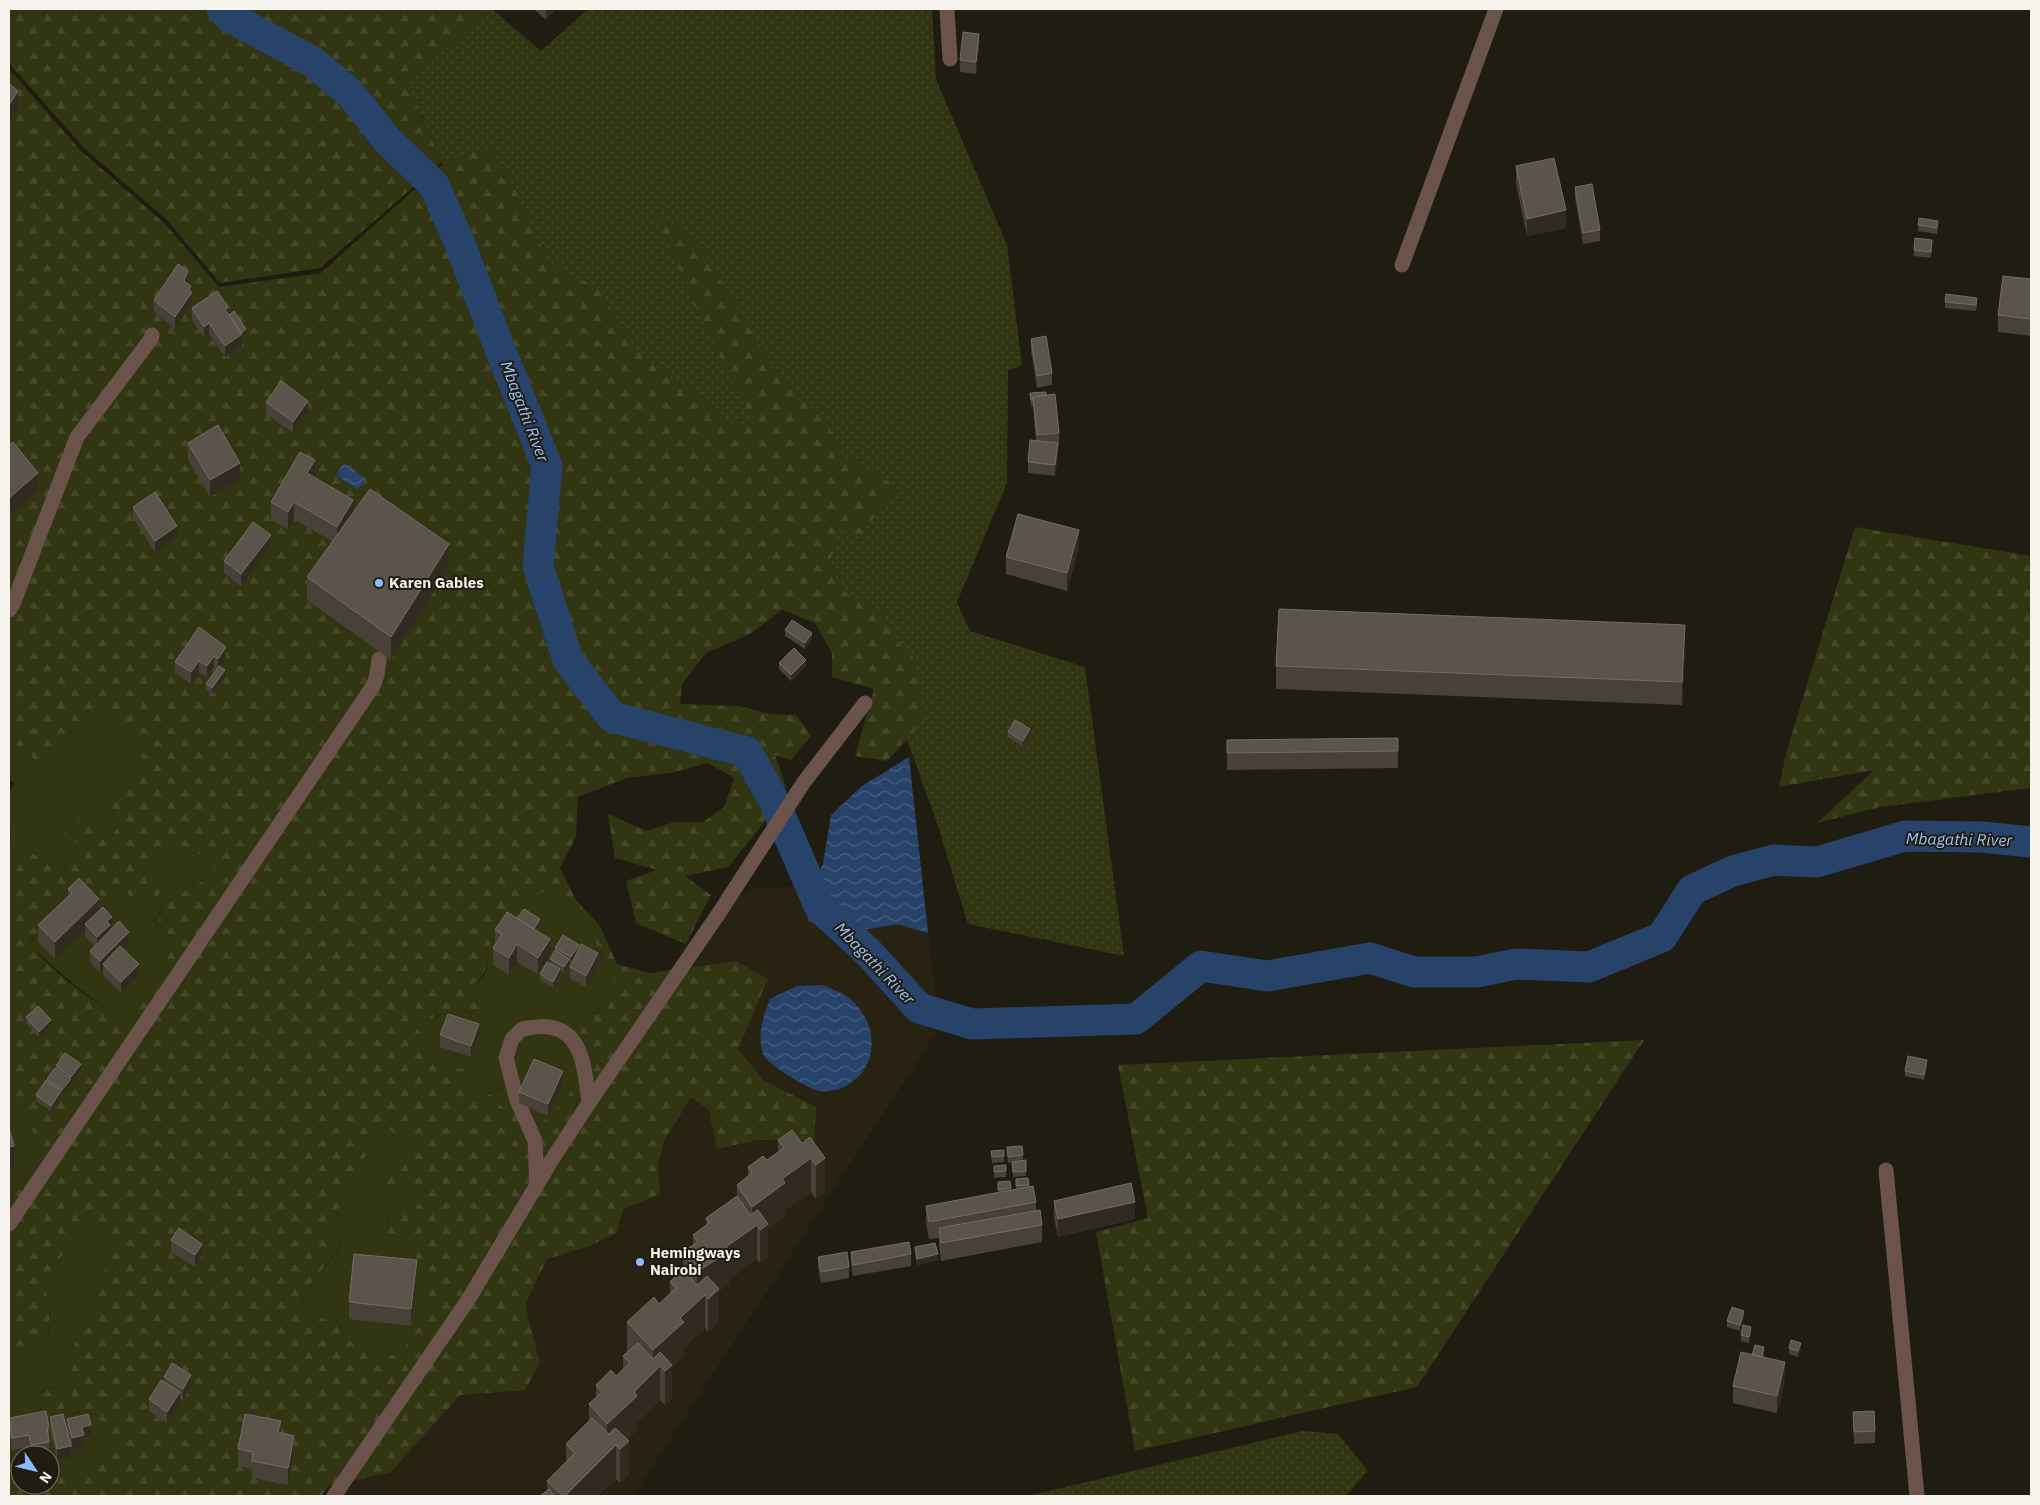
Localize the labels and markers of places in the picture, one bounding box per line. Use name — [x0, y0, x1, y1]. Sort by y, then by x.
place label: Karen Gables — [389, 573, 484, 592]
marker: Karen Gables — [373, 577, 385, 589]
place label: Hemingways Nairobi — [650, 1243, 741, 1279]
marker: Hemingways Nairobi — [634, 1256, 646, 1268]

